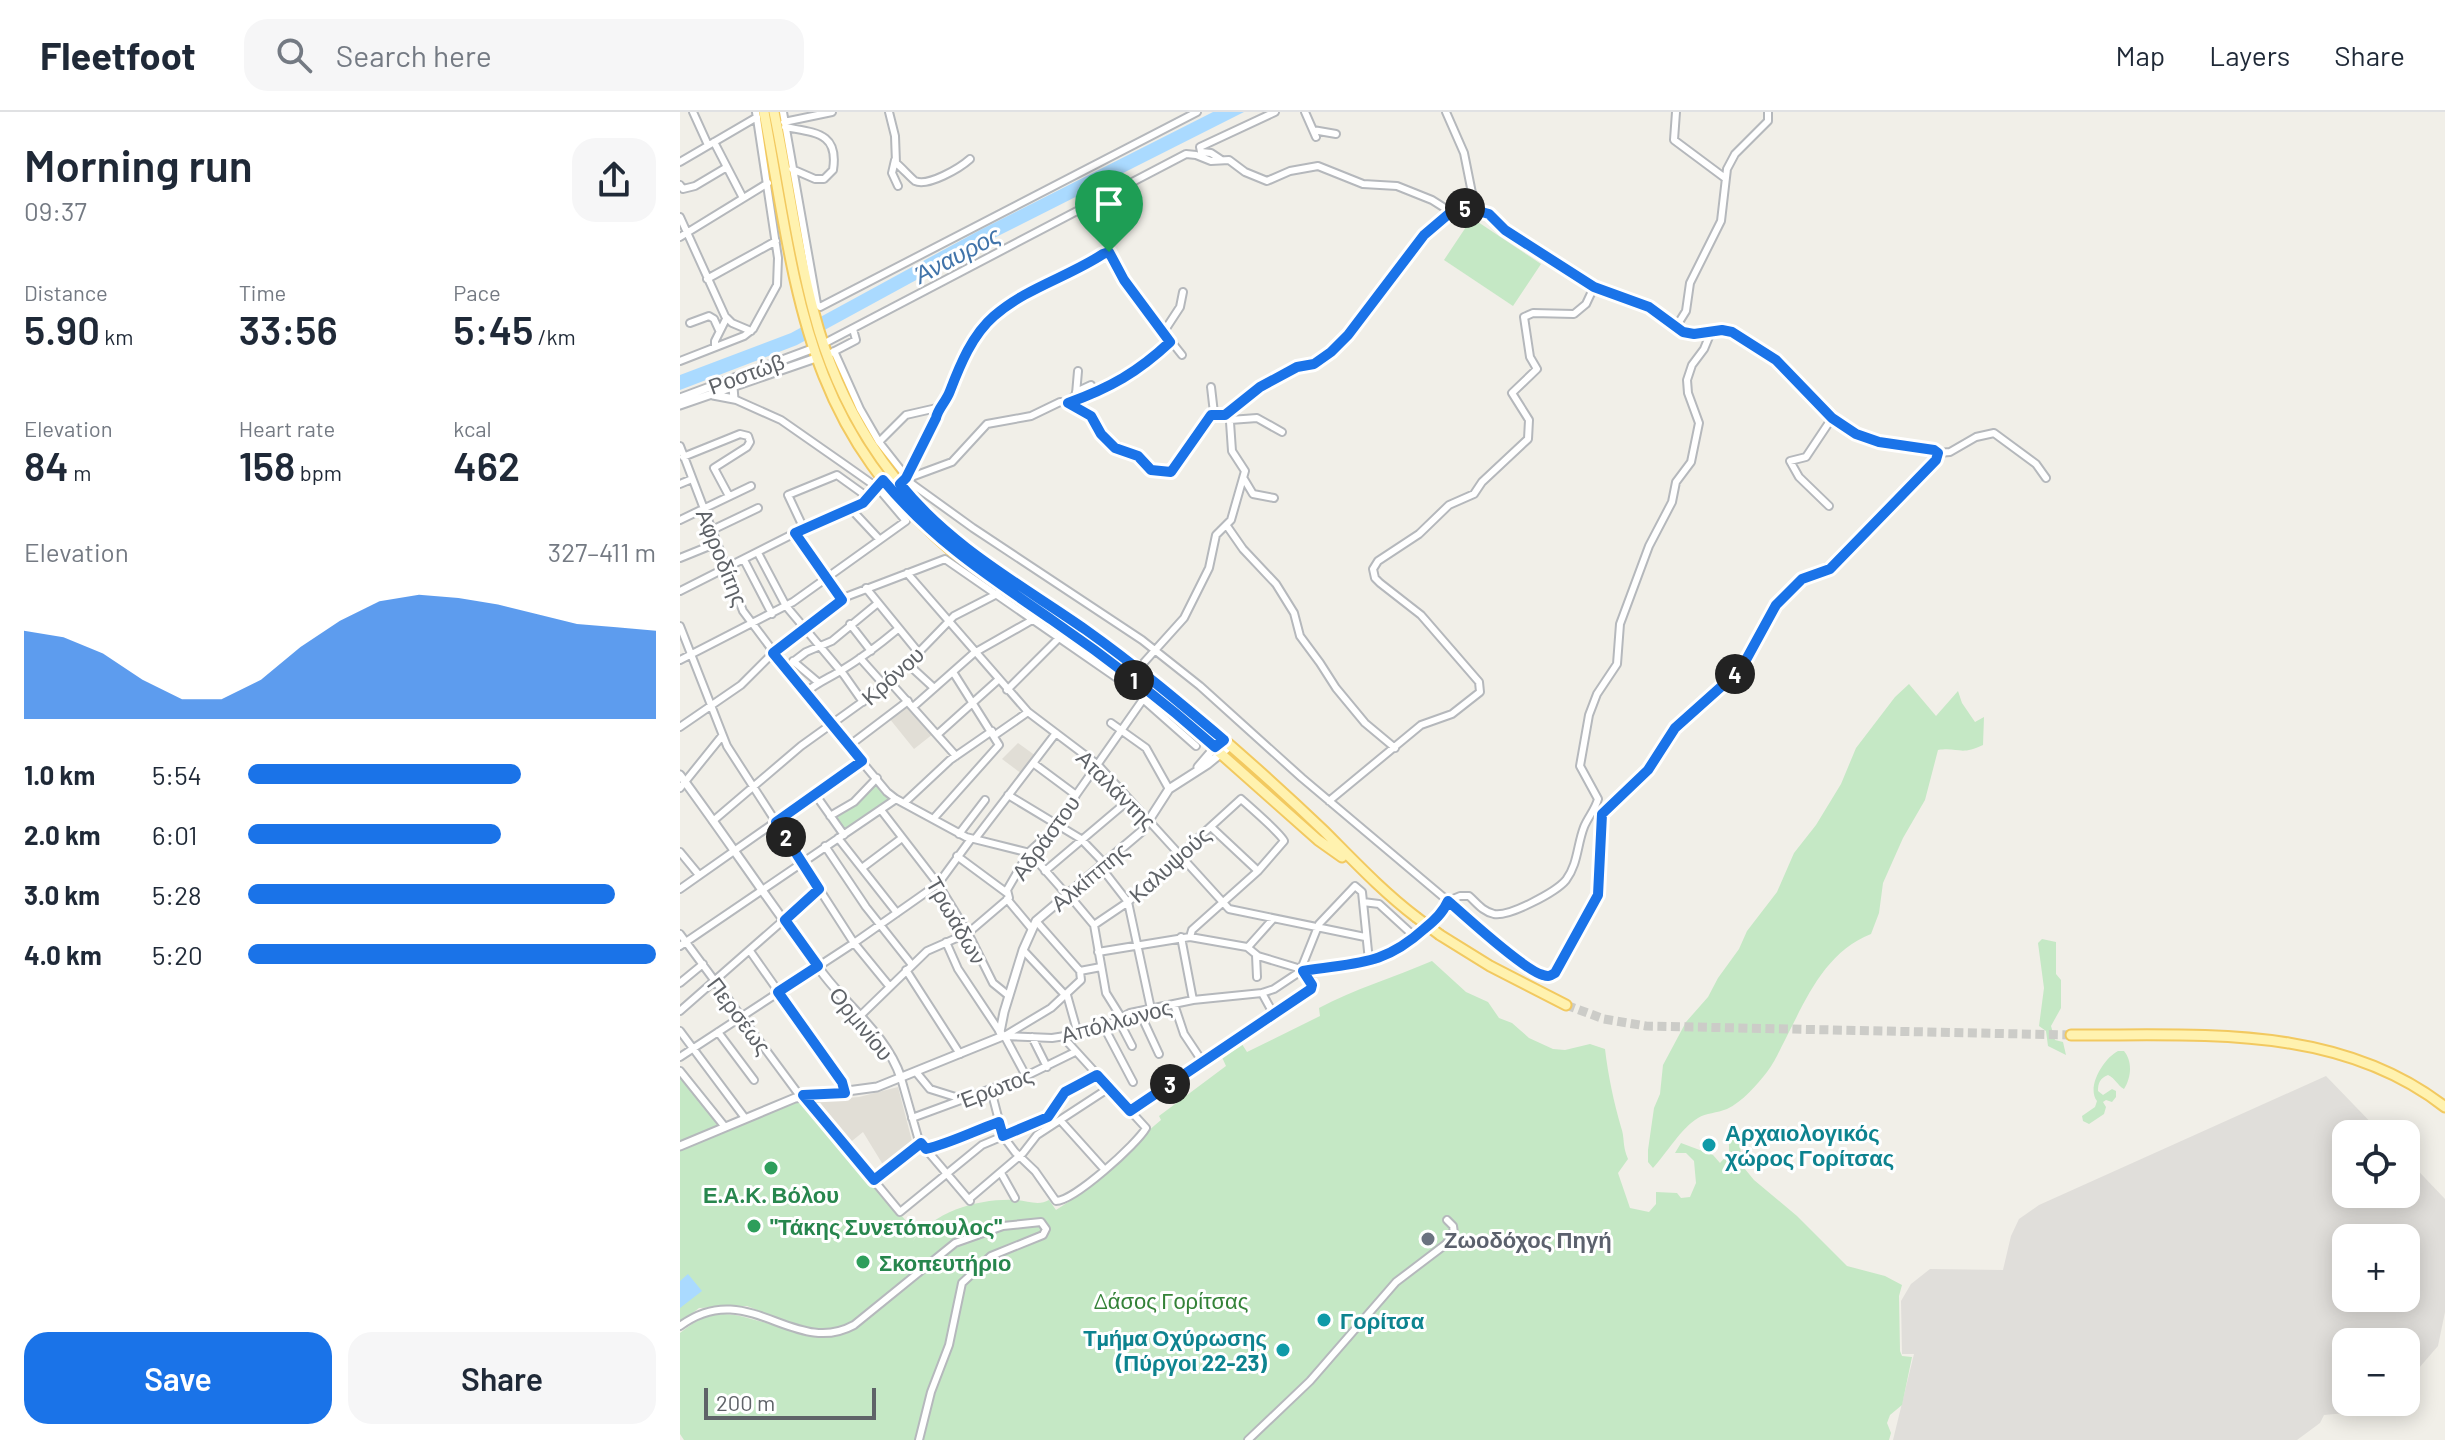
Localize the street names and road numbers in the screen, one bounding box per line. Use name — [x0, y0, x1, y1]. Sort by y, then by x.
street label: Ροστώβ — [705, 347, 788, 400]
street label: Αφροδίτης — [691, 505, 754, 610]
street label: Κρόνου — [856, 640, 929, 710]
street label: Αταλάντης — [1071, 744, 1162, 835]
street label: Αδράστου — [1006, 790, 1085, 885]
street label: Καλυψούς — [1123, 821, 1216, 908]
street label: Αλκίππης — [1045, 836, 1134, 917]
street label: Τρωάδων — [921, 872, 992, 969]
street label: Περσέως — [702, 971, 777, 1059]
street label: Ορμινίου — [824, 981, 899, 1065]
street label: Απόλλωνος — [1058, 993, 1174, 1047]
street label: Έρωτος — [953, 1061, 1036, 1114]

